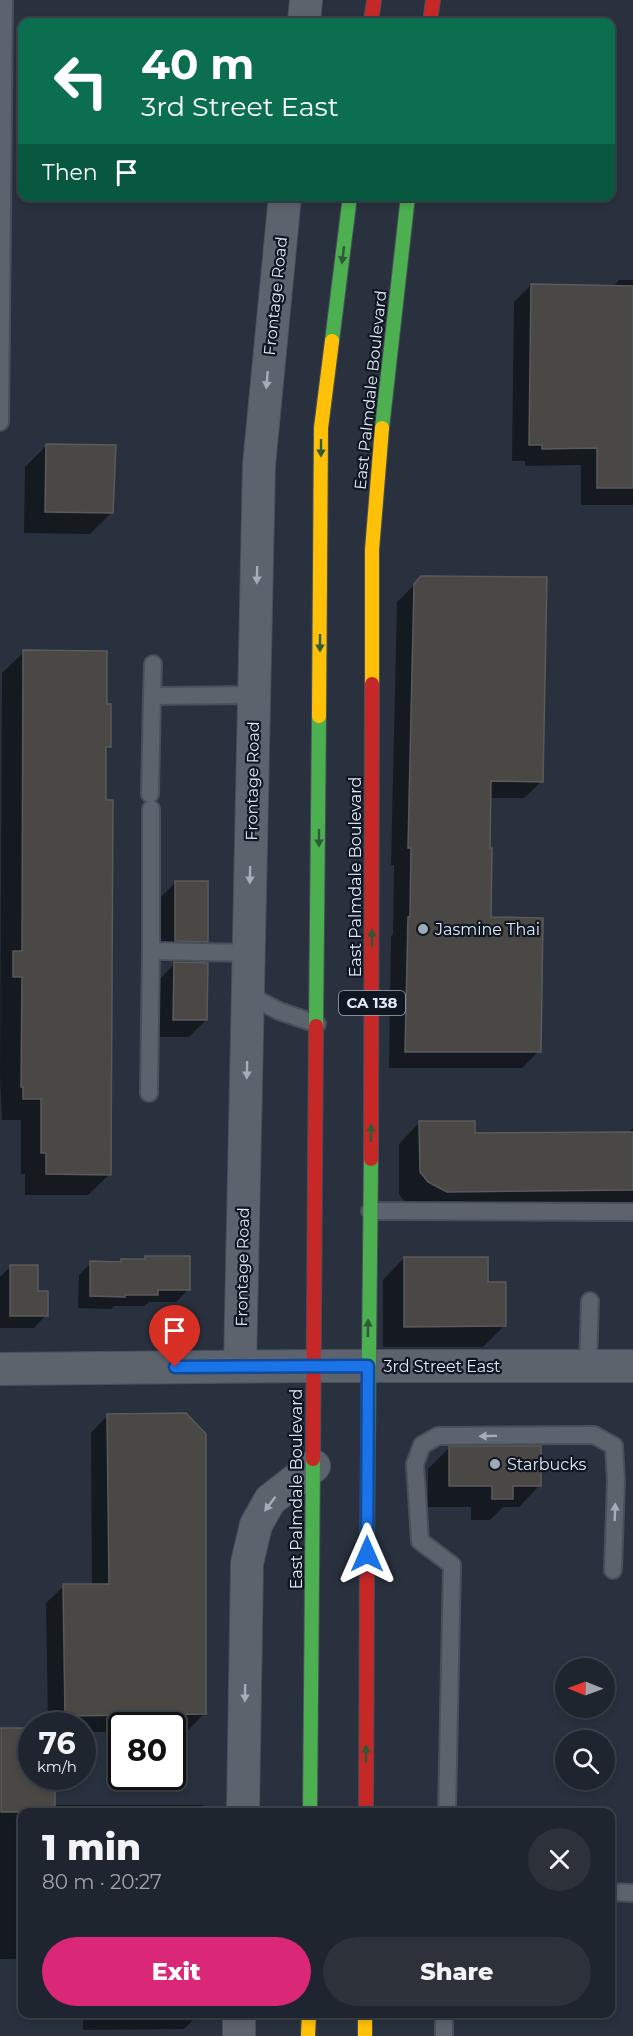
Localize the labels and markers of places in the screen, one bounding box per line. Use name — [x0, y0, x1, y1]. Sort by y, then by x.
place label: Jasmine Thai — [434, 920, 540, 939]
marker: Jasmine Thai — [416, 922, 430, 936]
pin — [149, 1305, 200, 1367]
place label: Starbucks — [507, 1455, 587, 1474]
marker: Starbucks — [488, 1457, 502, 1471]

